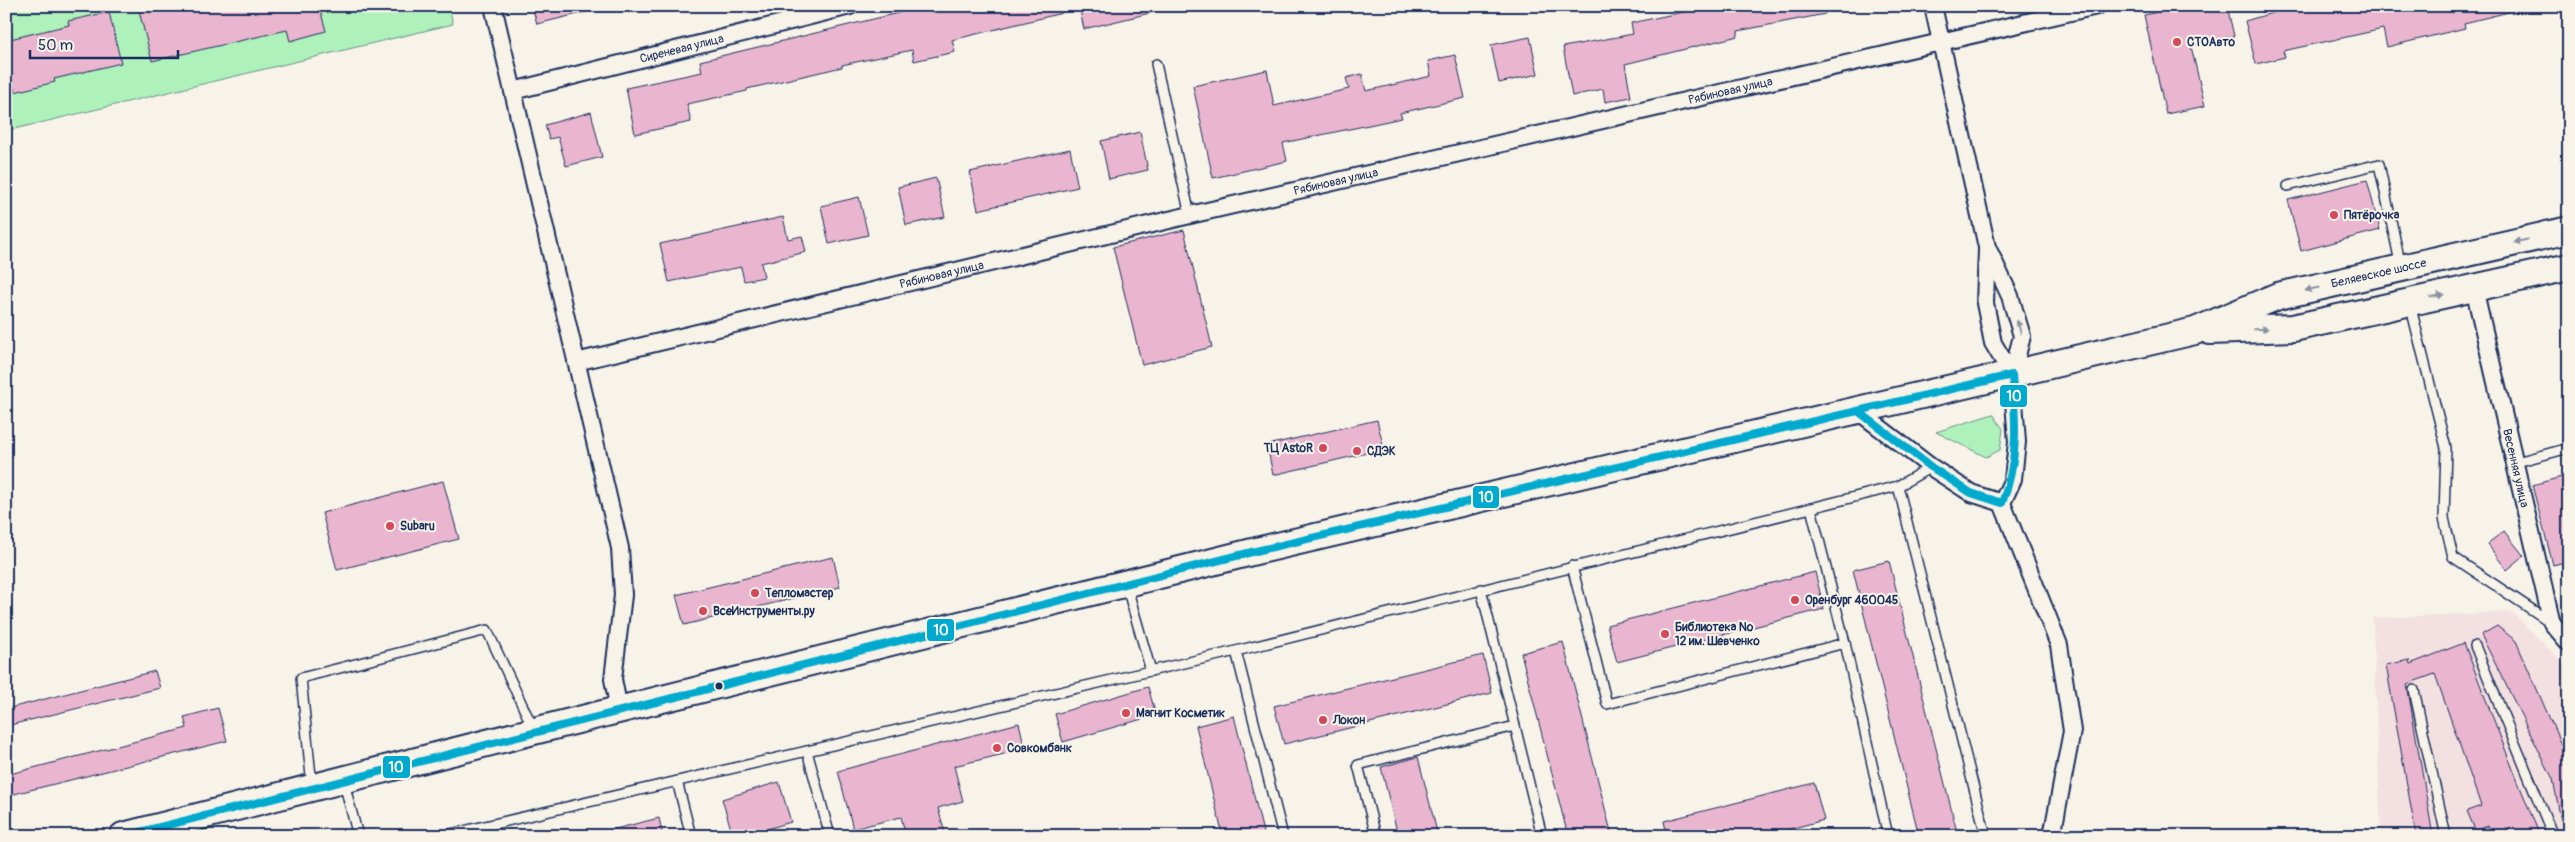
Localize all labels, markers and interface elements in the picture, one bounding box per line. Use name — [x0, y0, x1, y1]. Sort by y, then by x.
scale bar — [30, 28, 178, 60]
street label: Сиреневая улица — [638, 31, 726, 67]
place label: СТОАвто — [2187, 35, 2235, 50]
text: 50 m — [38, 36, 73, 55]
marker: СТОАвто — [2171, 36, 2183, 48]
street label: Рябиновая улица — [1687, 74, 1775, 108]
street label: Рябиновая улица — [1292, 165, 1380, 199]
place label: Пятёрочка — [2344, 208, 2400, 223]
marker: Пятёрочка — [2328, 209, 2340, 221]
one-way arrow — [2514, 237, 2529, 245]
street label: Беляевское шоссе — [2330, 256, 2428, 292]
street label: Рябиновая улица — [898, 258, 986, 292]
one-way arrow — [2304, 285, 2319, 293]
one-way arrow — [2430, 292, 2445, 300]
one-way arrow — [2015, 320, 2023, 335]
one-way arrow — [2253, 325, 2269, 333]
line badge: 10 — [1999, 384, 2028, 408]
text: 10 — [2006, 388, 2022, 405]
street label: Весенняя улица — [2499, 427, 2532, 510]
place label: ТЦ AstoR — [1263, 441, 1313, 456]
marker: ТЦ AstoR — [1317, 442, 1329, 454]
place label: СДЭК — [1367, 444, 1396, 459]
marker: СДЭК — [1351, 445, 1363, 457]
line badge: 10 — [1472, 485, 1500, 509]
text: 10 — [1478, 489, 1494, 506]
place label: Subaru — [400, 519, 435, 534]
marker: Subaru — [384, 520, 396, 532]
place label: Тепломастер — [764, 586, 834, 601]
marker: Тепломастер — [749, 587, 761, 599]
place label: Оренбург 460045 — [1805, 593, 1899, 608]
marker: Оренбург 460045 — [1789, 594, 1801, 606]
place label: ВсеИнструменты.ру — [713, 604, 815, 619]
marker: ВсеИнструменты.ру — [697, 605, 709, 617]
line badge: 10 — [926, 618, 955, 642]
place label: Библиотека № 12 им. Шевченко — [1675, 620, 1760, 649]
text: 10 — [933, 622, 949, 639]
marker: Библиотека № 12 им. Шевченко — [1659, 628, 1671, 640]
unlabelled marker — [714, 681, 724, 691]
place label: Магнит Косметик — [1136, 706, 1226, 721]
marker: Магнит Косметик — [1120, 707, 1132, 719]
place label: Локон — [1332, 713, 1365, 728]
marker: Локон — [1317, 714, 1329, 726]
place label: Совкомбанк — [1007, 741, 1073, 756]
marker: Совкомбанк — [991, 742, 1003, 754]
line badge: 10 — [382, 755, 411, 779]
text: 10 — [388, 759, 404, 776]

